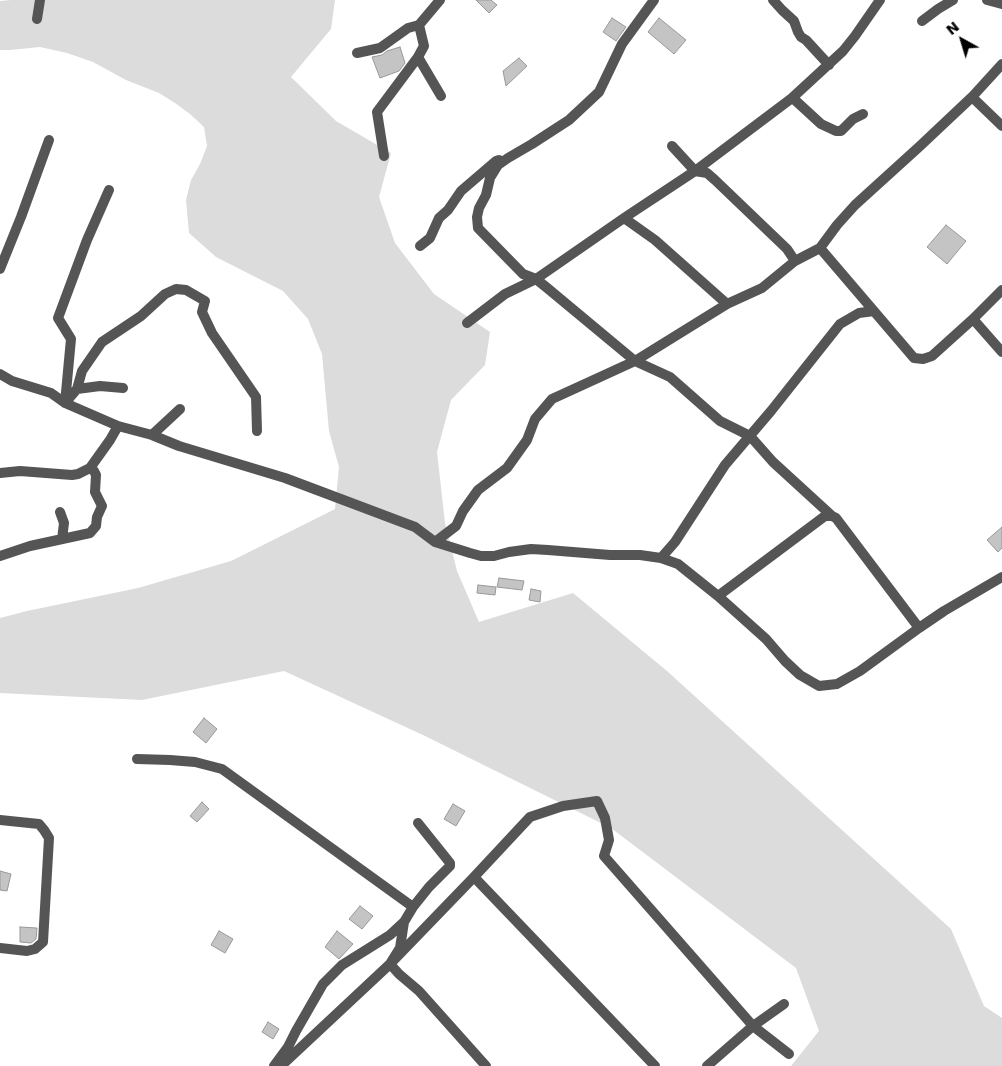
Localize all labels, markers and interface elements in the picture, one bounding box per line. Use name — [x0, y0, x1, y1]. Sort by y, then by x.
north arrow — [937, 15, 987, 65]
text: N — [943, 18, 962, 38]

